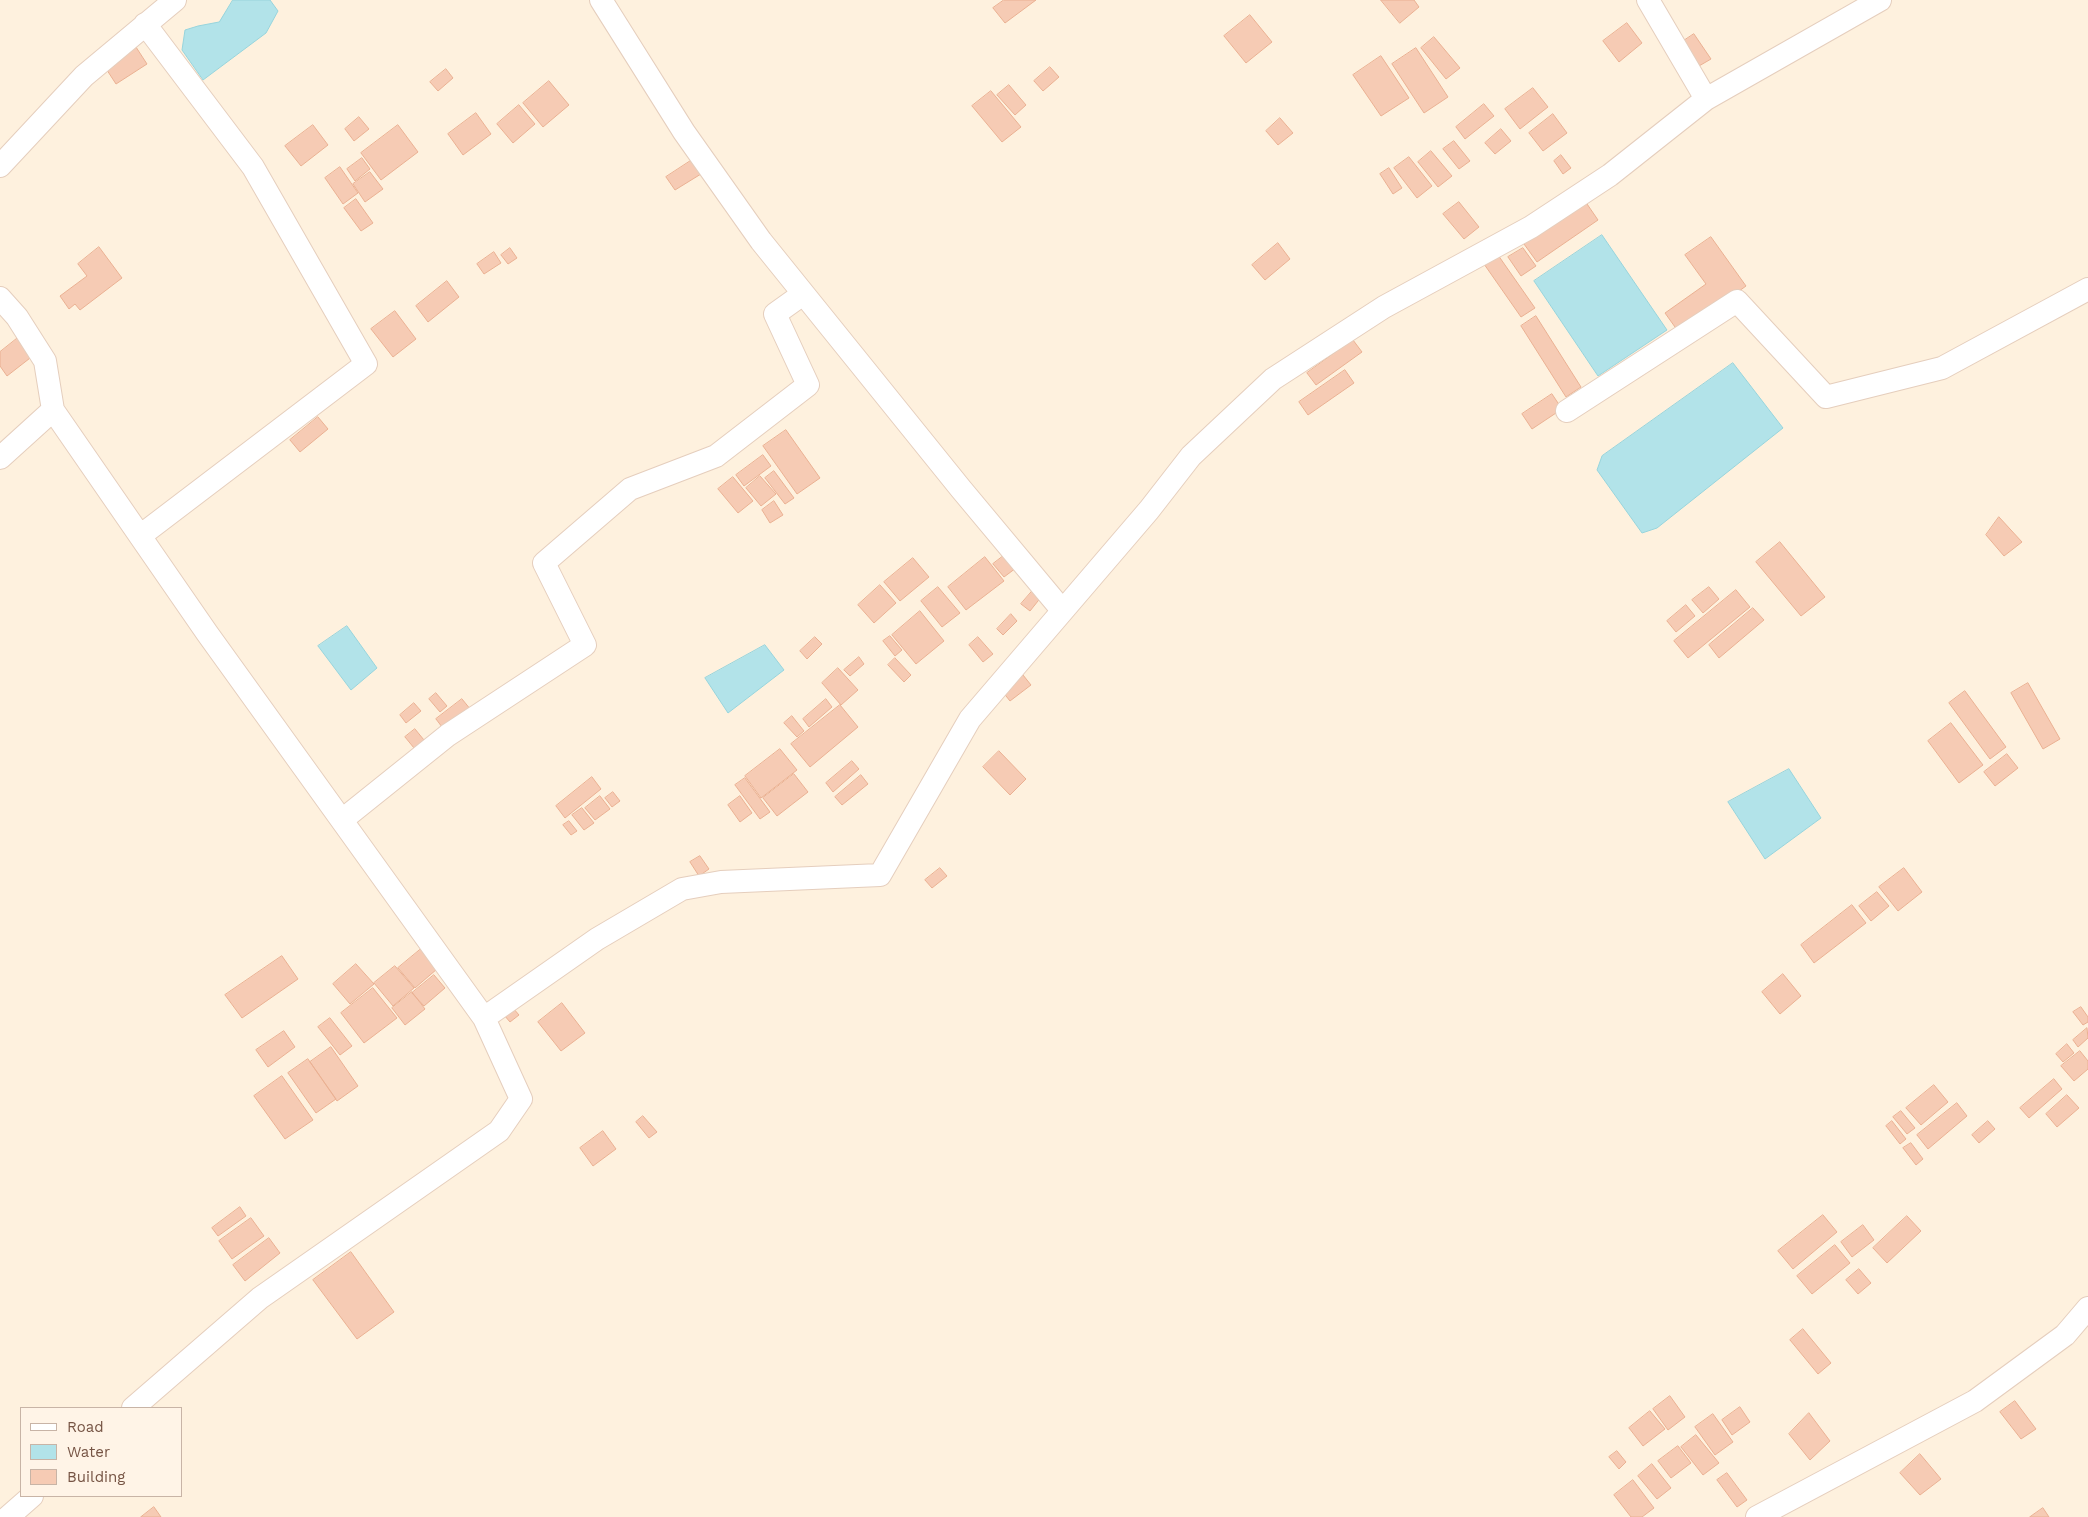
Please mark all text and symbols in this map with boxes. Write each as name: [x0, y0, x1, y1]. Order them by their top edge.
legend: [20, 1407, 182, 1497]
text: Road: [67, 1418, 104, 1436]
text: Water: [67, 1443, 110, 1461]
text: Building: [67, 1468, 125, 1486]

